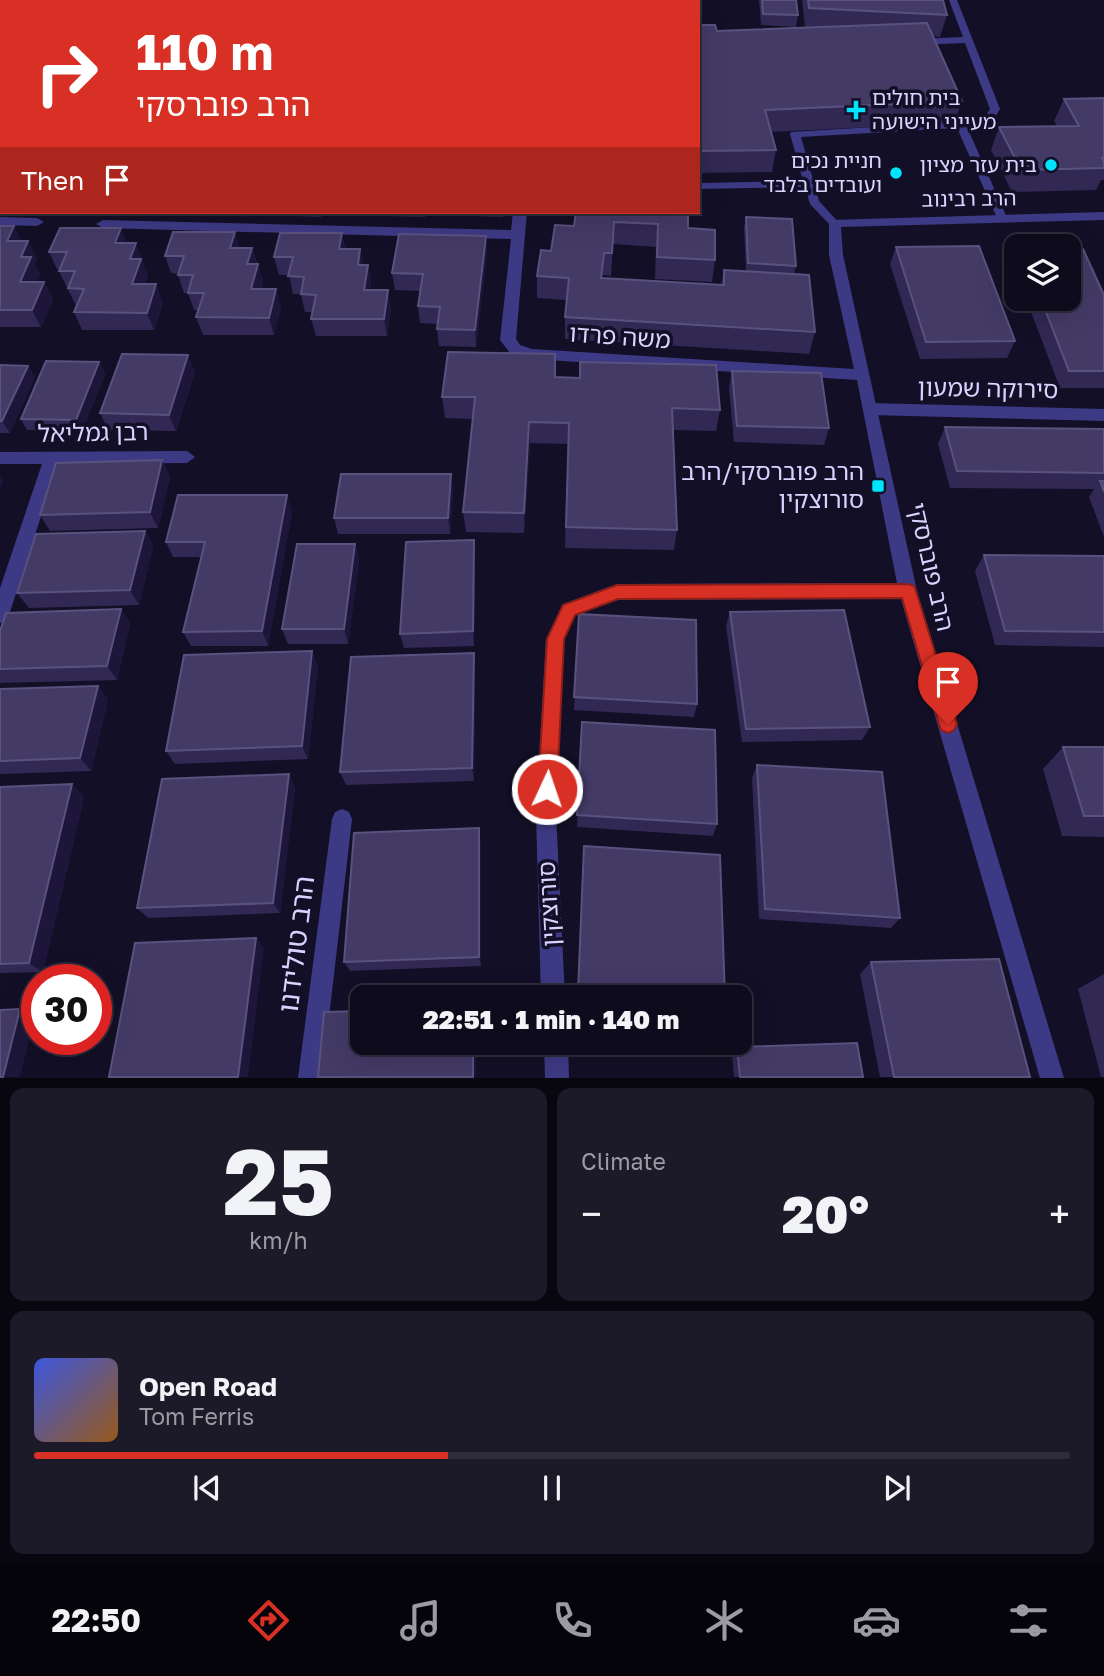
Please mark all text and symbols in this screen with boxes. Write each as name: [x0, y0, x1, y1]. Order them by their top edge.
text: 110 m: [136, 22, 273, 81]
icon: right: [21, 28, 112, 119]
place label: בית חולים מעייני הישועה: [872, 84, 997, 134]
text: הרב פוברסקי: [136, 85, 310, 123]
marker: בית חולים מעייני הישועה: [846, 100, 866, 120]
place label: חניית נכים ועובדים בלבד: [763, 147, 882, 197]
place label: בית עזר מציון: [919, 151, 1037, 177]
marker: בית עזר מציון: [1043, 157, 1059, 173]
icon: arrive: [98, 161, 136, 199]
text: Then: [21, 165, 84, 196]
marker: חניית נכים ועובדים בלבד: [888, 165, 904, 181]
street label: הרב רבינוב: [921, 184, 1017, 212]
map controls: [1004, 234, 1081, 311]
button: layers: [1004, 234, 1081, 311]
street label: משה פרדו: [568, 317, 672, 354]
street label: סירוקה שמעון: [917, 372, 1059, 403]
street label: רבן גמליאל: [37, 416, 149, 447]
place label: הרב פוברסקי/הרב סורוצקין: [681, 456, 864, 513]
marker: הרב פוברסקי/הרב סורוצקין: [870, 478, 886, 494]
street label: הרב פוברסקי: [904, 500, 961, 634]
pin: [918, 652, 978, 724]
icon: arrive: [929, 663, 967, 701]
position arrow: [510, 752, 584, 826]
street label: סורוצקין: [531, 861, 564, 948]
street label: הרב טולידנו: [271, 874, 320, 1014]
speed limit sign: 30: [21, 964, 112, 1055]
text: 22:51 · 1 min · 140 m: [423, 1004, 679, 1035]
text: 25: [223, 1126, 334, 1235]
text: Climate: [581, 1147, 666, 1175]
text: 20°: [782, 1182, 869, 1244]
text: −: [581, 1191, 602, 1236]
text: +: [1049, 1191, 1070, 1236]
text: km/h: [249, 1226, 308, 1254]
text: Open Road: [139, 1371, 277, 1402]
text: Tom Ferris: [139, 1402, 254, 1430]
icon: previous: [188, 1469, 226, 1507]
icon: pause: [533, 1469, 571, 1507]
icon: next: [878, 1469, 916, 1507]
icon: directions: [244, 1596, 293, 1645]
icon: music: [396, 1596, 445, 1645]
icon: phone: [548, 1596, 597, 1645]
icon: climate: [700, 1596, 749, 1645]
icon: car: [852, 1596, 901, 1645]
icon: filters: [1004, 1596, 1053, 1645]
text: 22:50: [51, 1601, 141, 1639]

